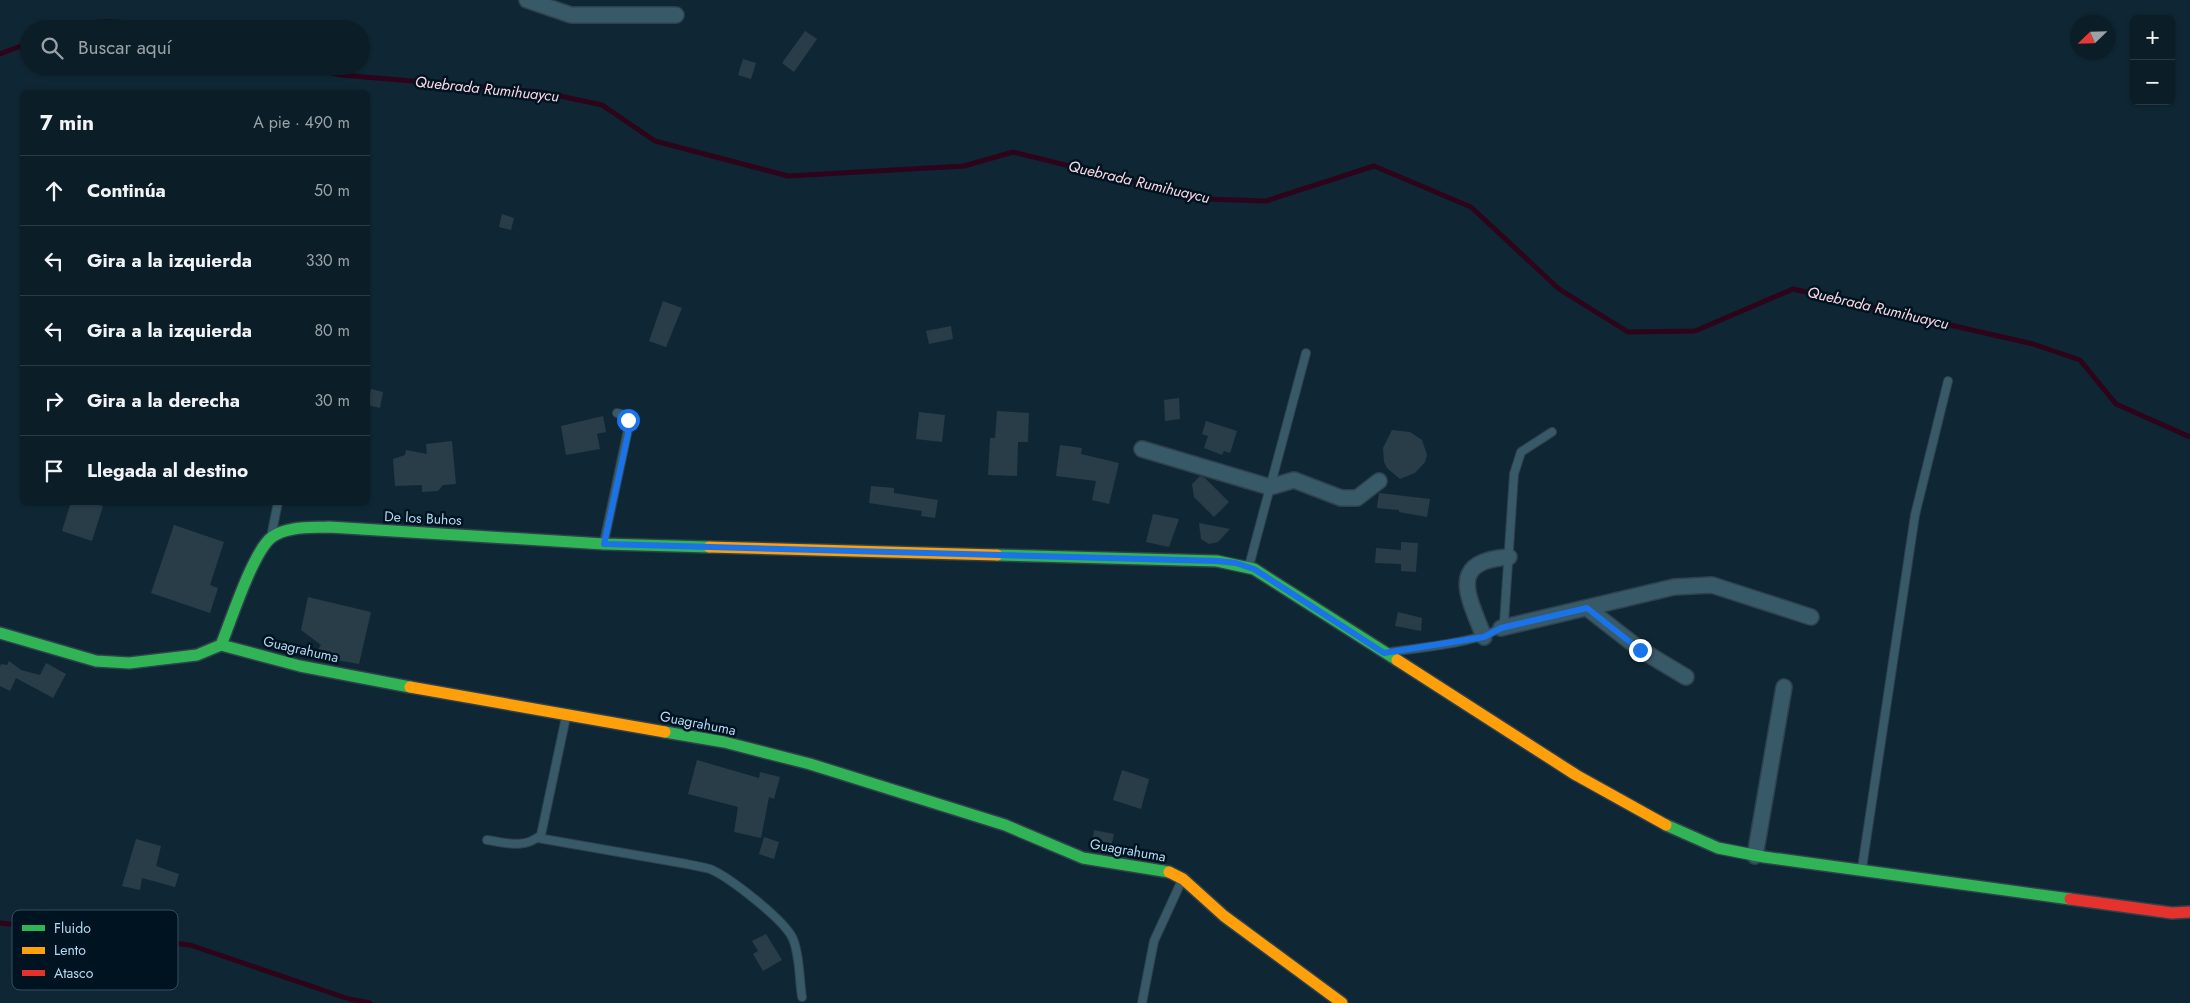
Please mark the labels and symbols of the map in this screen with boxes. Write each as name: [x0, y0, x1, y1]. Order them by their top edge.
north arrow: [2070, 15, 2115, 60]
water label: Quebrada Rumihuaycu: [414, 71, 560, 108]
water label: Quebrada Rumihuaycu: [1066, 155, 1212, 209]
water label: Quebrada Rumihuaycu: [1805, 281, 1951, 335]
route start: [617, 409, 640, 432]
street label: De los Buhos: [384, 506, 463, 530]
street label: Guagrahuma: [261, 631, 341, 667]
route end: [1629, 639, 1652, 662]
street label: Guagrahuma: [658, 706, 738, 740]
street label: Guagrahuma: [1088, 833, 1168, 867]
legend: [12, 910, 178, 990]
text: Fluido: [54, 918, 91, 938]
text: Lento: [54, 940, 86, 960]
text: Atasco: [54, 963, 94, 983]

